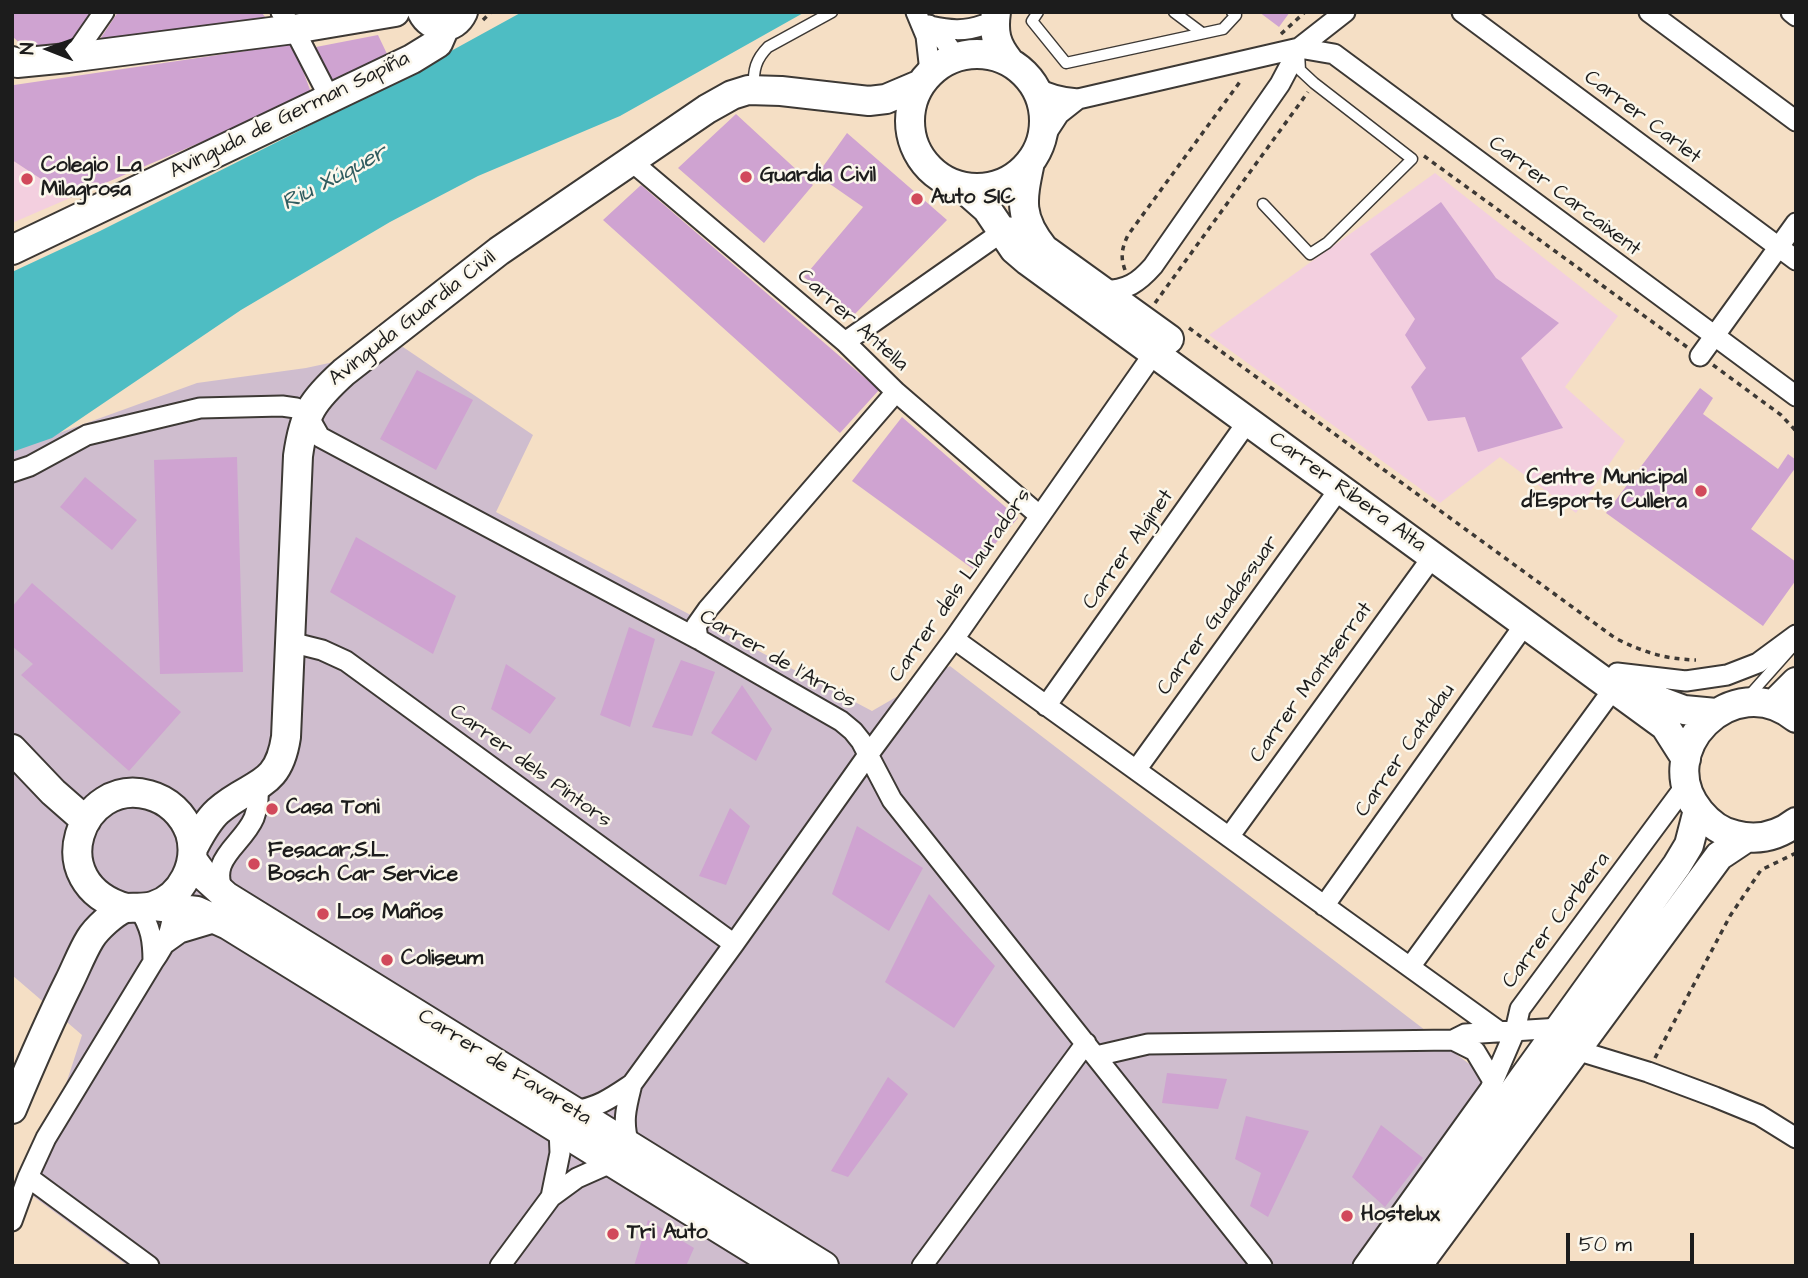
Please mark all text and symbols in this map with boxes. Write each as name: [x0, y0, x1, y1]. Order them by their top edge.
north arrow: [14, 14, 84, 84]
text: N: [14, 42, 41, 55]
street label: Avinguda de German Sapiña: [166, 47, 414, 185]
street label: Carrer Carlet: [1578, 66, 1706, 170]
street label: Carrer Carcaixent: [1483, 131, 1645, 263]
water label: Riu Xúquer: [278, 140, 392, 218]
place label: Colegio La Milagrosa: [41, 154, 142, 204]
place label: Guardia Civil: [760, 164, 876, 190]
marker: Guardia Civil: [738, 169, 754, 185]
marker: Colegio La Milagrosa: [19, 171, 35, 187]
place label: Auto SIC: [931, 186, 1015, 212]
marker: Auto SIC: [909, 191, 925, 207]
street label: Avinguda Guardia Civil: [324, 246, 502, 392]
street label: Carrer Antella: [791, 264, 913, 378]
street label: Carrer Ribera Alta: [1264, 428, 1430, 558]
place label: Centre Municipal d'Esports Cullera: [1522, 466, 1687, 516]
marker: Centre Municipal d'Esports Cullera: [1693, 483, 1709, 499]
street label: Carrer dels Llauradors: [885, 484, 1037, 688]
street label: Carrer Alginet: [1078, 485, 1180, 615]
street label: Carrer Guadassuar: [1153, 531, 1285, 701]
street label: Carrer Montserrat: [1245, 598, 1379, 768]
street label: Carrer de l'Arròs: [694, 605, 860, 715]
street label: Carrer Catadau: [1351, 679, 1461, 823]
street label: Carrer dels Pintors: [444, 700, 616, 834]
place label: Casa Toni: [286, 796, 380, 822]
marker: Casa Toni: [264, 801, 280, 817]
place label: Fesacar,S.L. Bosch Car Service: [268, 839, 458, 889]
street label: Carrer Corbera: [1498, 848, 1616, 994]
marker: Fesacar,S.L. Bosch Car Service: [246, 856, 262, 872]
place label: Los Maños: [337, 901, 443, 927]
marker: Los Maños: [315, 906, 331, 922]
place label: Coliseum: [401, 947, 483, 973]
marker: Coliseum: [379, 952, 395, 968]
street label: Carrer de Favareta: [413, 1004, 595, 1132]
place label: Hostelux: [1361, 1203, 1440, 1229]
marker: Hostelux: [1339, 1208, 1355, 1224]
scale bar: [1570, 1218, 1698, 1262]
place label: Tri Auto: [627, 1221, 708, 1247]
marker: Tri Auto: [605, 1226, 621, 1242]
text: 50 m: [1579, 1230, 1632, 1259]

